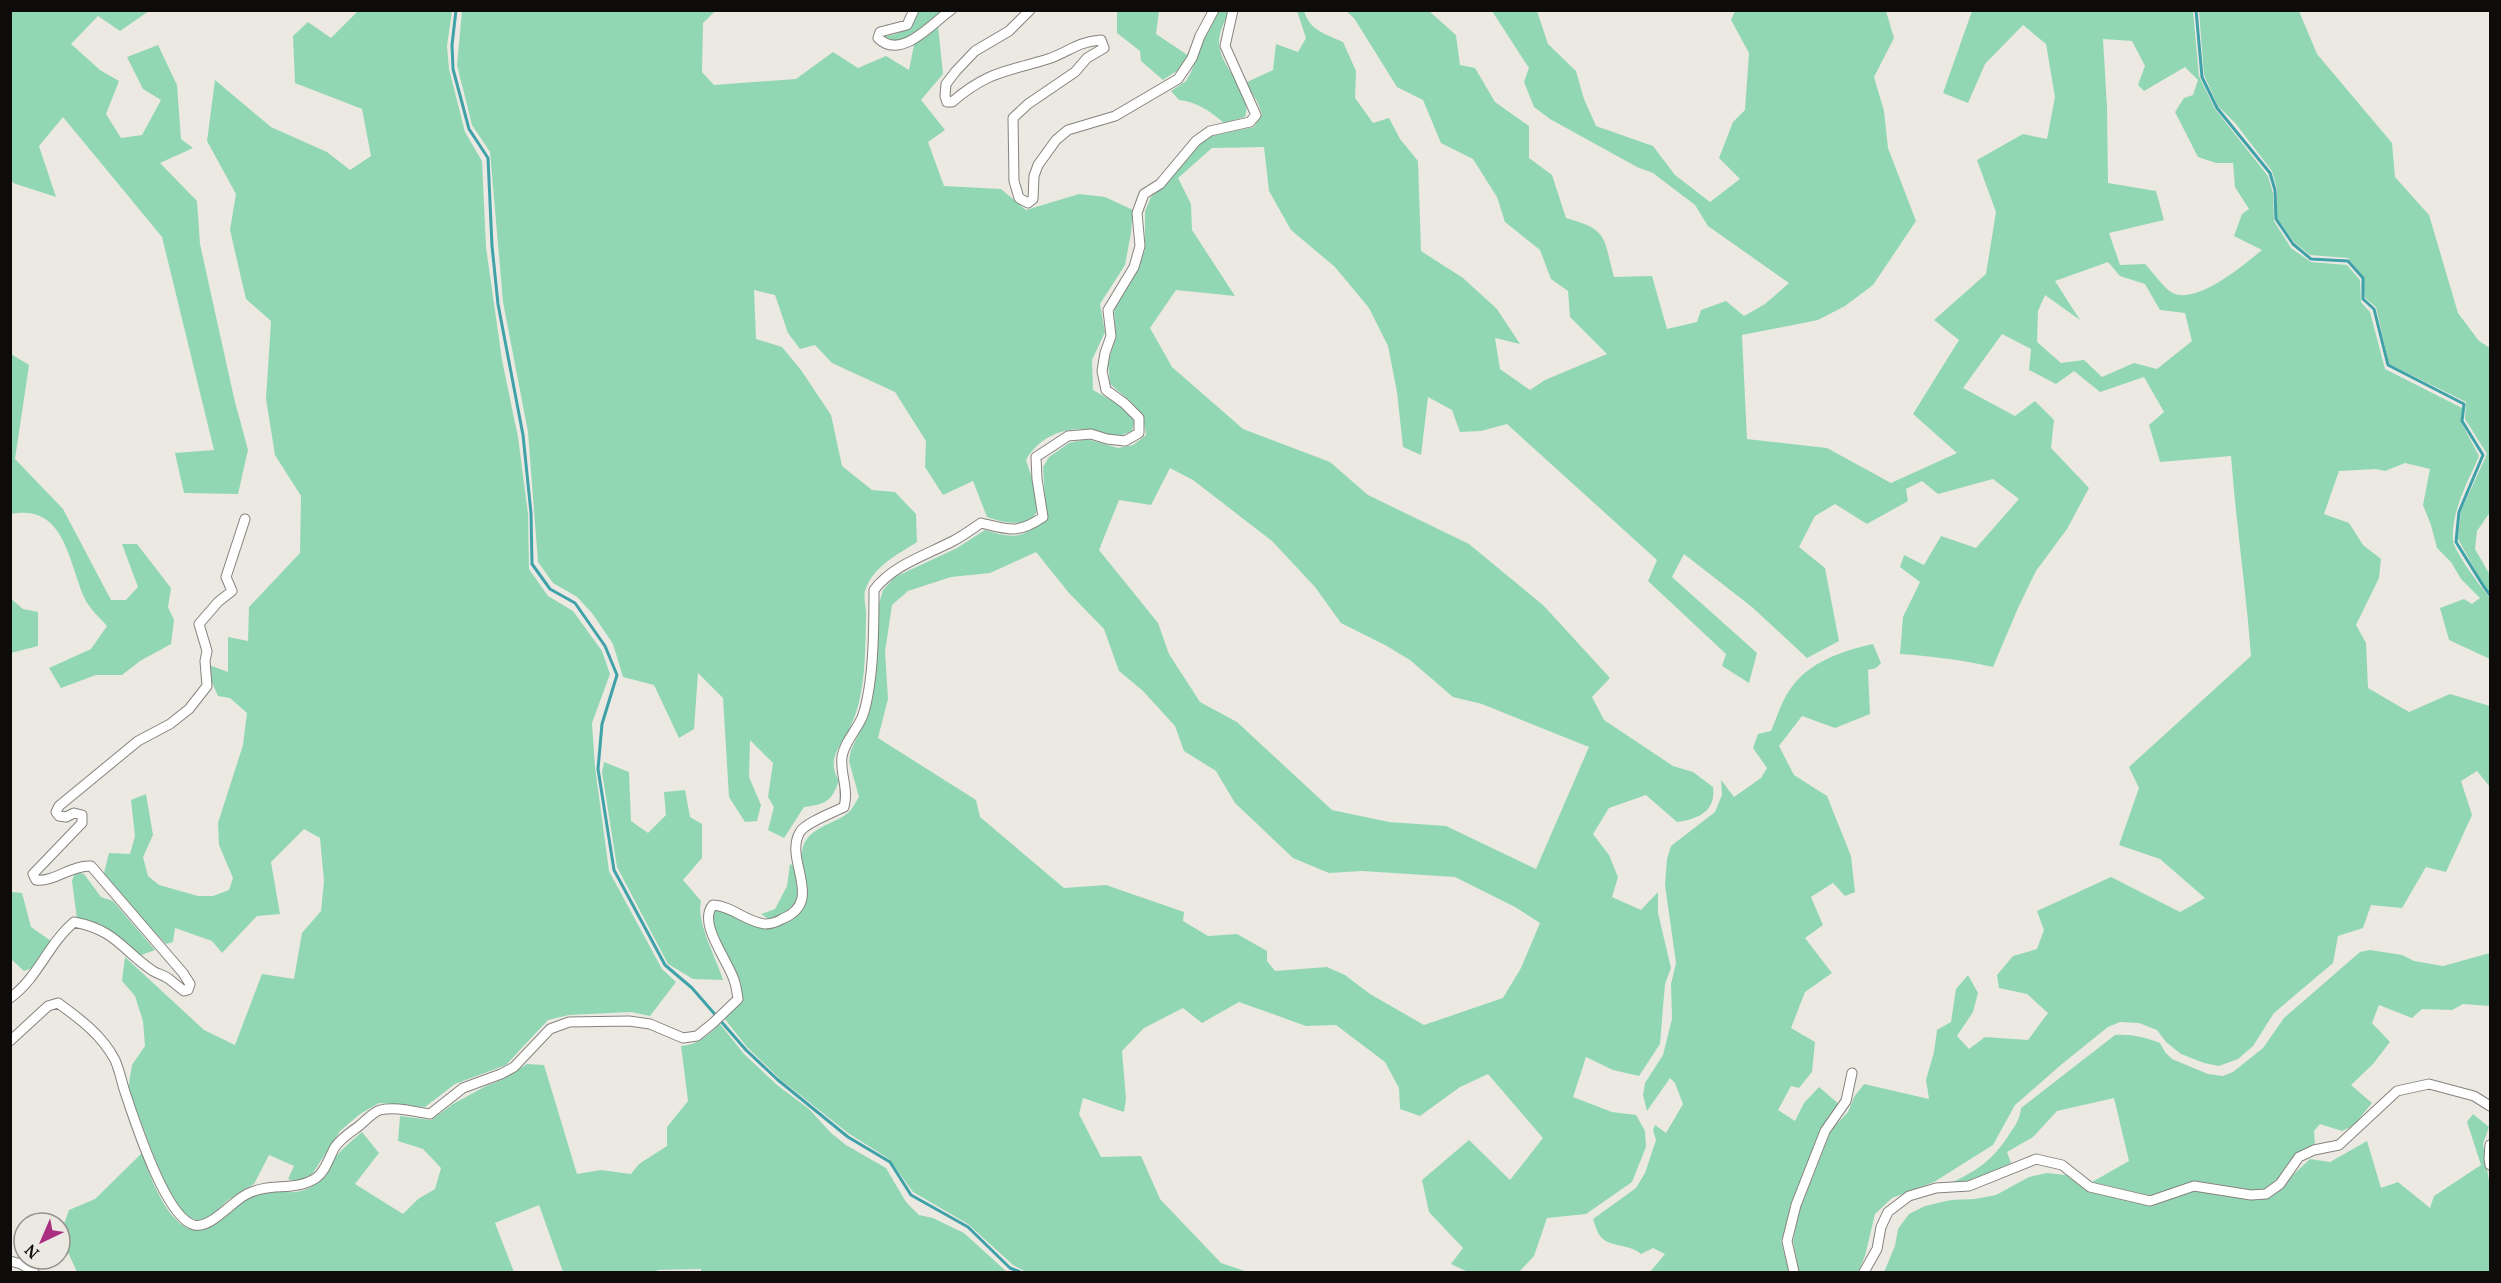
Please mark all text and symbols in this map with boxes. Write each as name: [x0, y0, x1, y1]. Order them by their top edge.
north arrow: [12, 1211, 72, 1271]
text: N: [20, 1240, 44, 1264]

